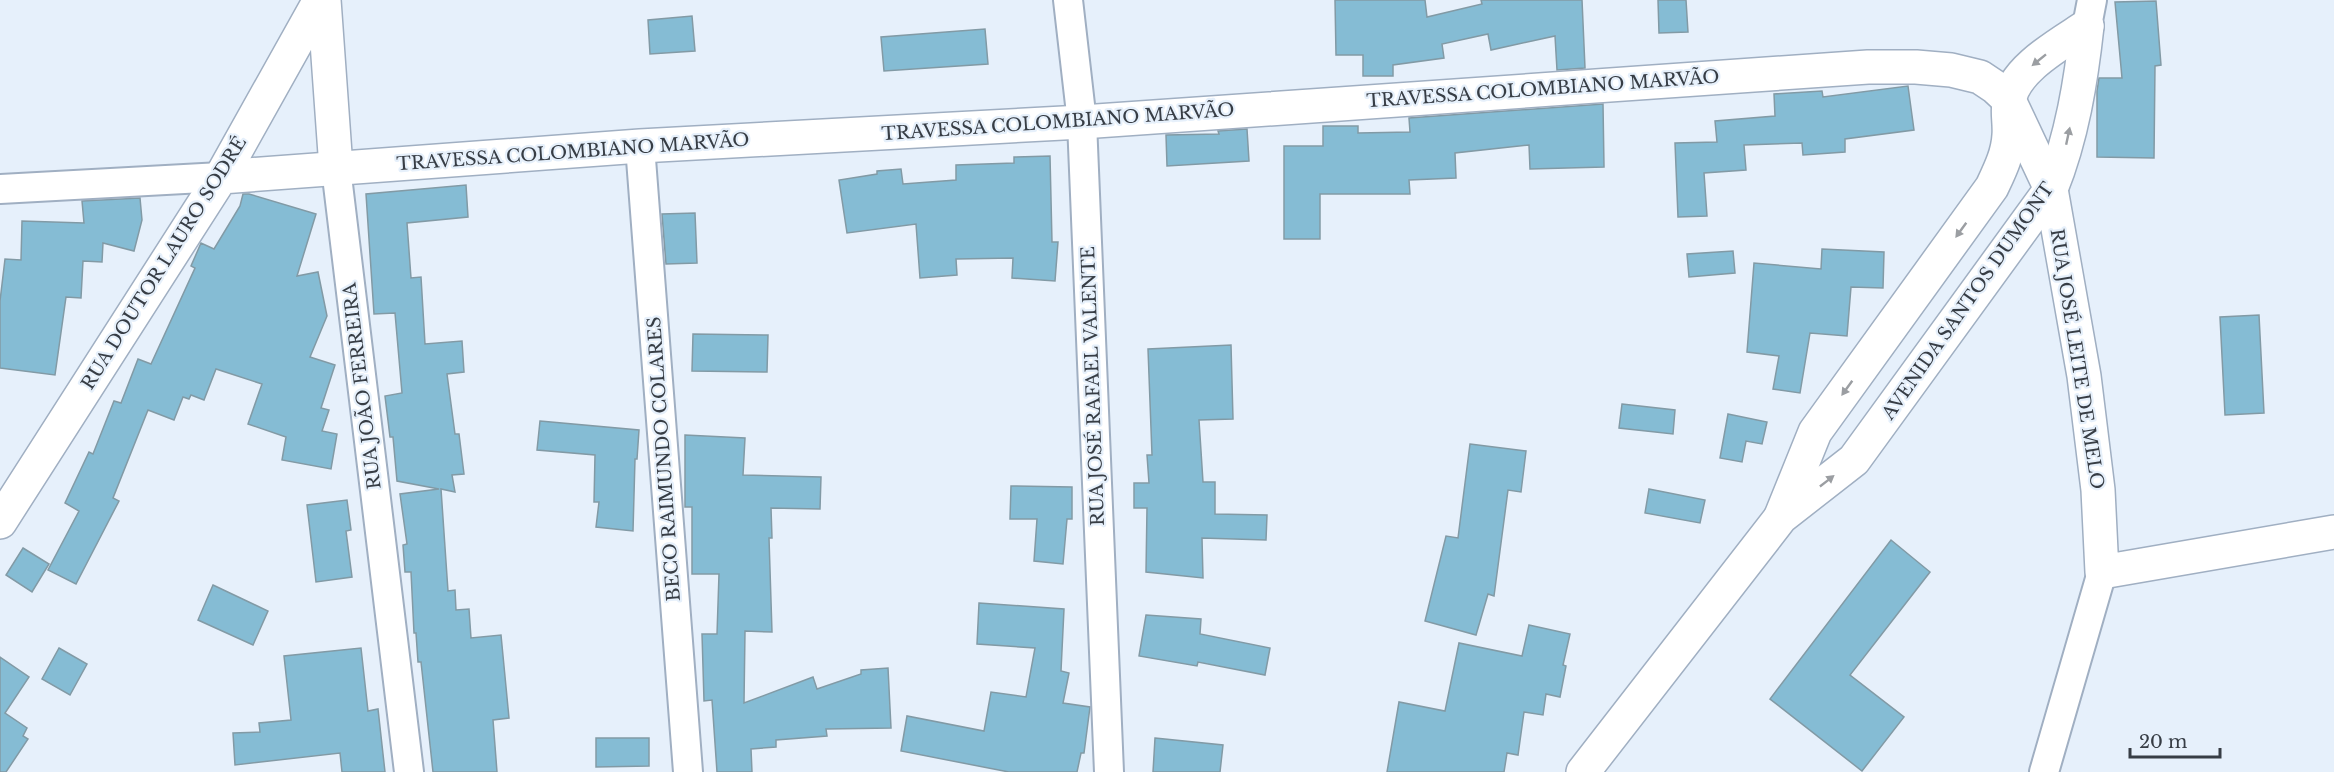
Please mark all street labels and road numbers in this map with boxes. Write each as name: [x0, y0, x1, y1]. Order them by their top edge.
street label: TRAVESSA COLOMBIANO MARVÃO: [1366, 64, 1720, 112]
street label: TRAVESSA COLOMBIANO MARVÃO: [881, 97, 1235, 145]
street label: TRAVESSA COLOMBIANO MARVÃO: [396, 127, 750, 175]
street label: RUA DOUTOR LAURO SODRÉ: [76, 132, 251, 394]
street label: AVENIDA SANTOS DUMONT: [1877, 178, 2059, 425]
street label: RUA JOSÉ LEITE DE MELO: [2046, 227, 2109, 491]
street label: RUA JOSÉ RAFAEL VALENTE: [1076, 246, 1109, 526]
street label: RUA JOÃO FERREIRA: [336, 280, 386, 491]
street label: BECO RAIMUNDO COLARES: [643, 316, 685, 602]

